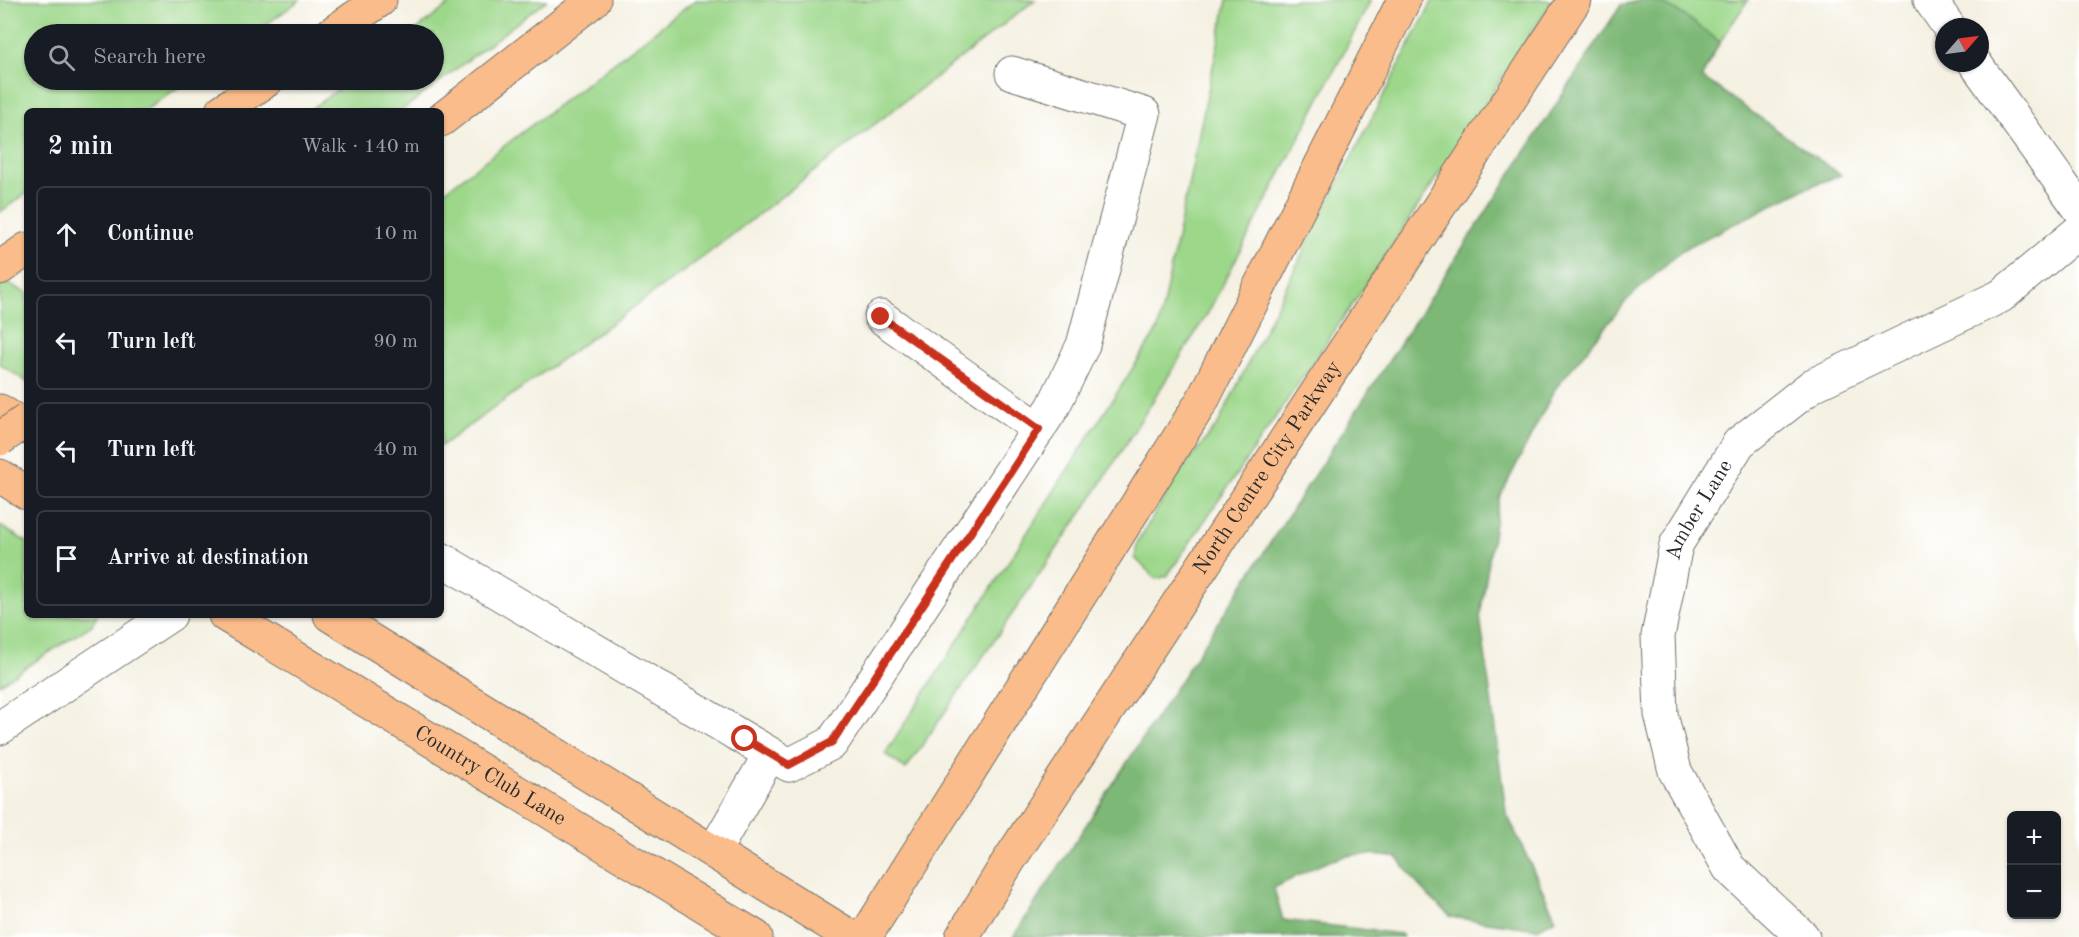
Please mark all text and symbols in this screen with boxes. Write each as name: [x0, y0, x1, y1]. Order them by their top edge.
north arrow: [1935, 18, 1989, 72]
search box: [24, 24, 444, 90]
icon: search: [45, 41, 78, 74]
text: Search here: [93, 46, 206, 68]
text: 2 min: [48, 134, 113, 160]
text: Walk · 140 m: [301, 137, 420, 157]
icon: ahead: [50, 218, 83, 251]
text: Continue: [107, 223, 194, 245]
text: 10 m: [373, 224, 418, 244]
route end: [867, 303, 893, 329]
icon: left: [50, 326, 83, 359]
text: Turn left: [107, 331, 196, 353]
text: 90 m: [373, 332, 418, 352]
street label: North Centre City Parkway: [1190, 357, 1345, 578]
icon: left: [50, 434, 83, 467]
text: Turn left: [107, 439, 196, 461]
text: 40 m: [373, 440, 418, 460]
street label: Amber Lane: [1663, 456, 1736, 562]
icon: arrive: [50, 542, 83, 575]
text: Arrive at destination: [107, 547, 309, 569]
street label: Country Club Lane: [411, 722, 570, 830]
route start: [731, 725, 757, 751]
map controls: [2007, 811, 2061, 919]
button: +: [2007, 811, 2061, 865]
button: −: [2007, 865, 2061, 919]

